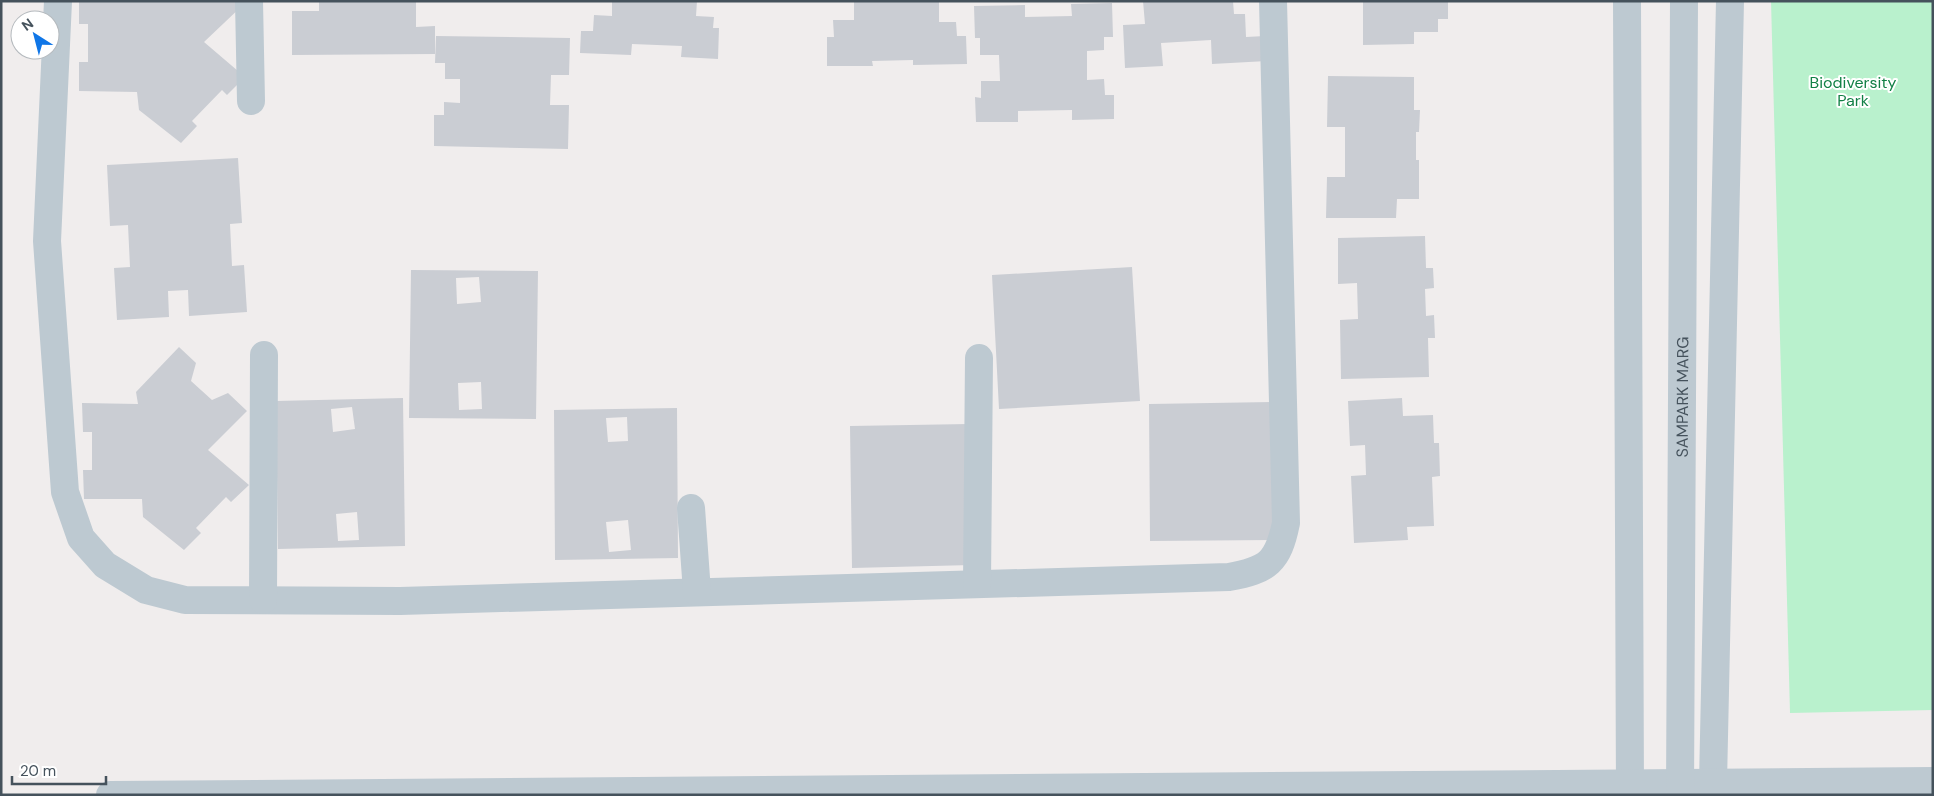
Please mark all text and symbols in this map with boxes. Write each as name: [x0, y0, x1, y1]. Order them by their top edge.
north arrow: [10, 10, 60, 60]
text: N: [18, 14, 37, 35]
park label: Biodiversity Park: [1810, 72, 1897, 111]
street label: SAMPARK MARG: [1671, 337, 1693, 457]
scale bar: [12, 754, 106, 786]
text: 20 m: [20, 761, 56, 781]

